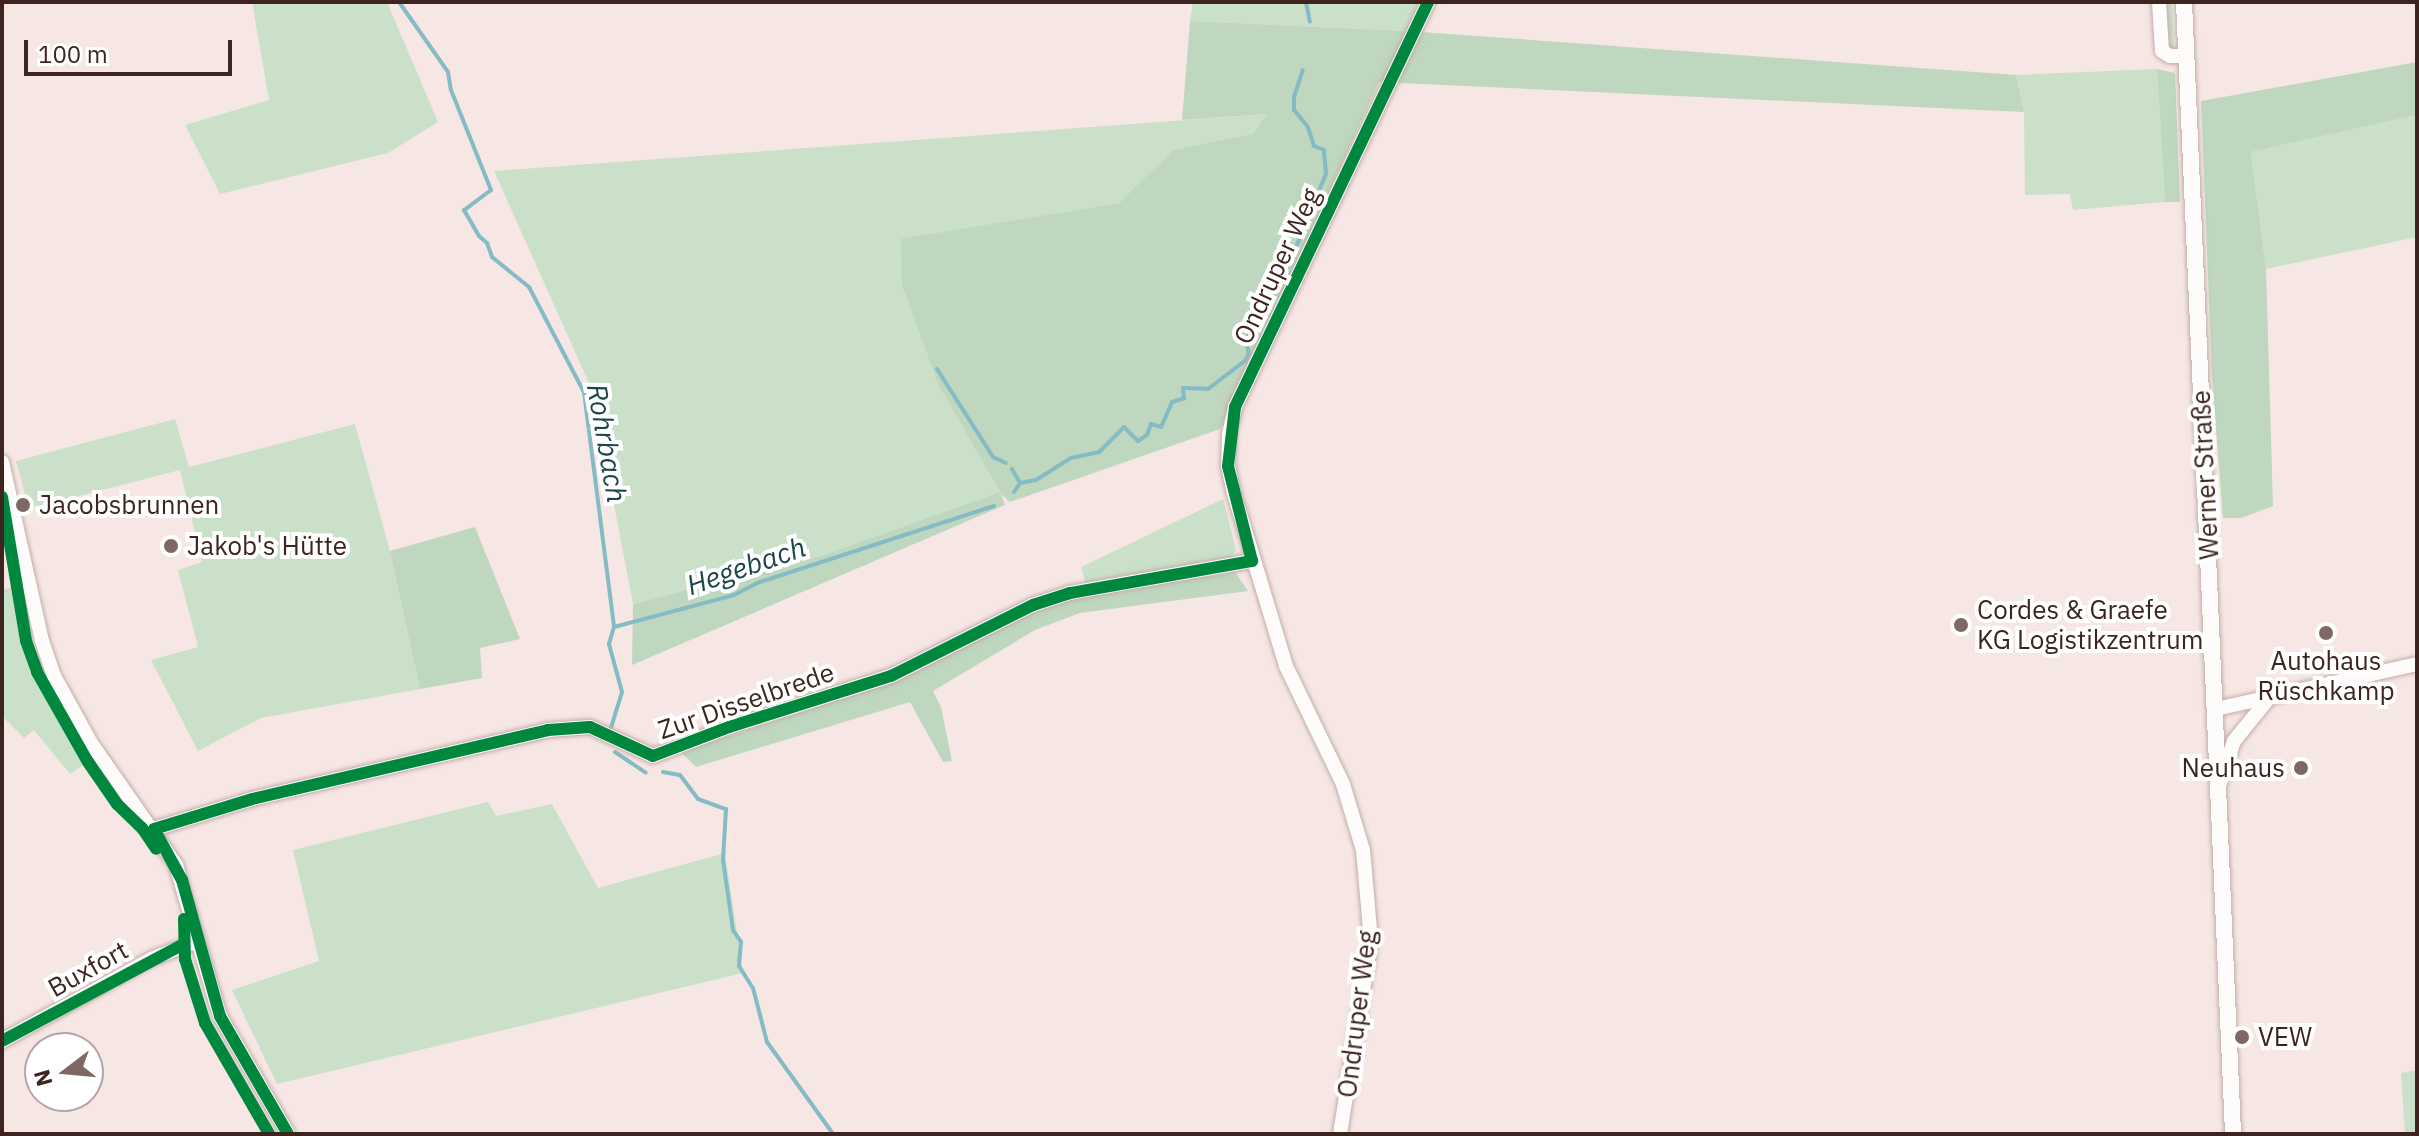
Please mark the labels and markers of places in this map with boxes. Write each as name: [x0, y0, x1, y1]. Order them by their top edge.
place label: Jacobsbrunnen: [39, 489, 219, 521]
marker: Jacobsbrunnen: [14, 496, 32, 514]
place label: Jakob's Hütte: [187, 530, 347, 562]
marker: Jakob's Hütte: [162, 537, 180, 555]
place label: Cordes & Graefe KG Logistikzentrum: [1977, 594, 2203, 656]
marker: Cordes & Graefe KG Logistikzentrum: [1952, 616, 1970, 634]
marker: Autohaus Rüschkamp: [2317, 624, 2335, 642]
place label: Autohaus Rüschkamp: [2257, 645, 2395, 706]
place label: Neuhaus: [2181, 752, 2285, 784]
marker: Neuhaus: [2292, 759, 2310, 777]
place label: VEW: [2258, 1021, 2312, 1053]
marker: VEW: [2233, 1028, 2251, 1046]

